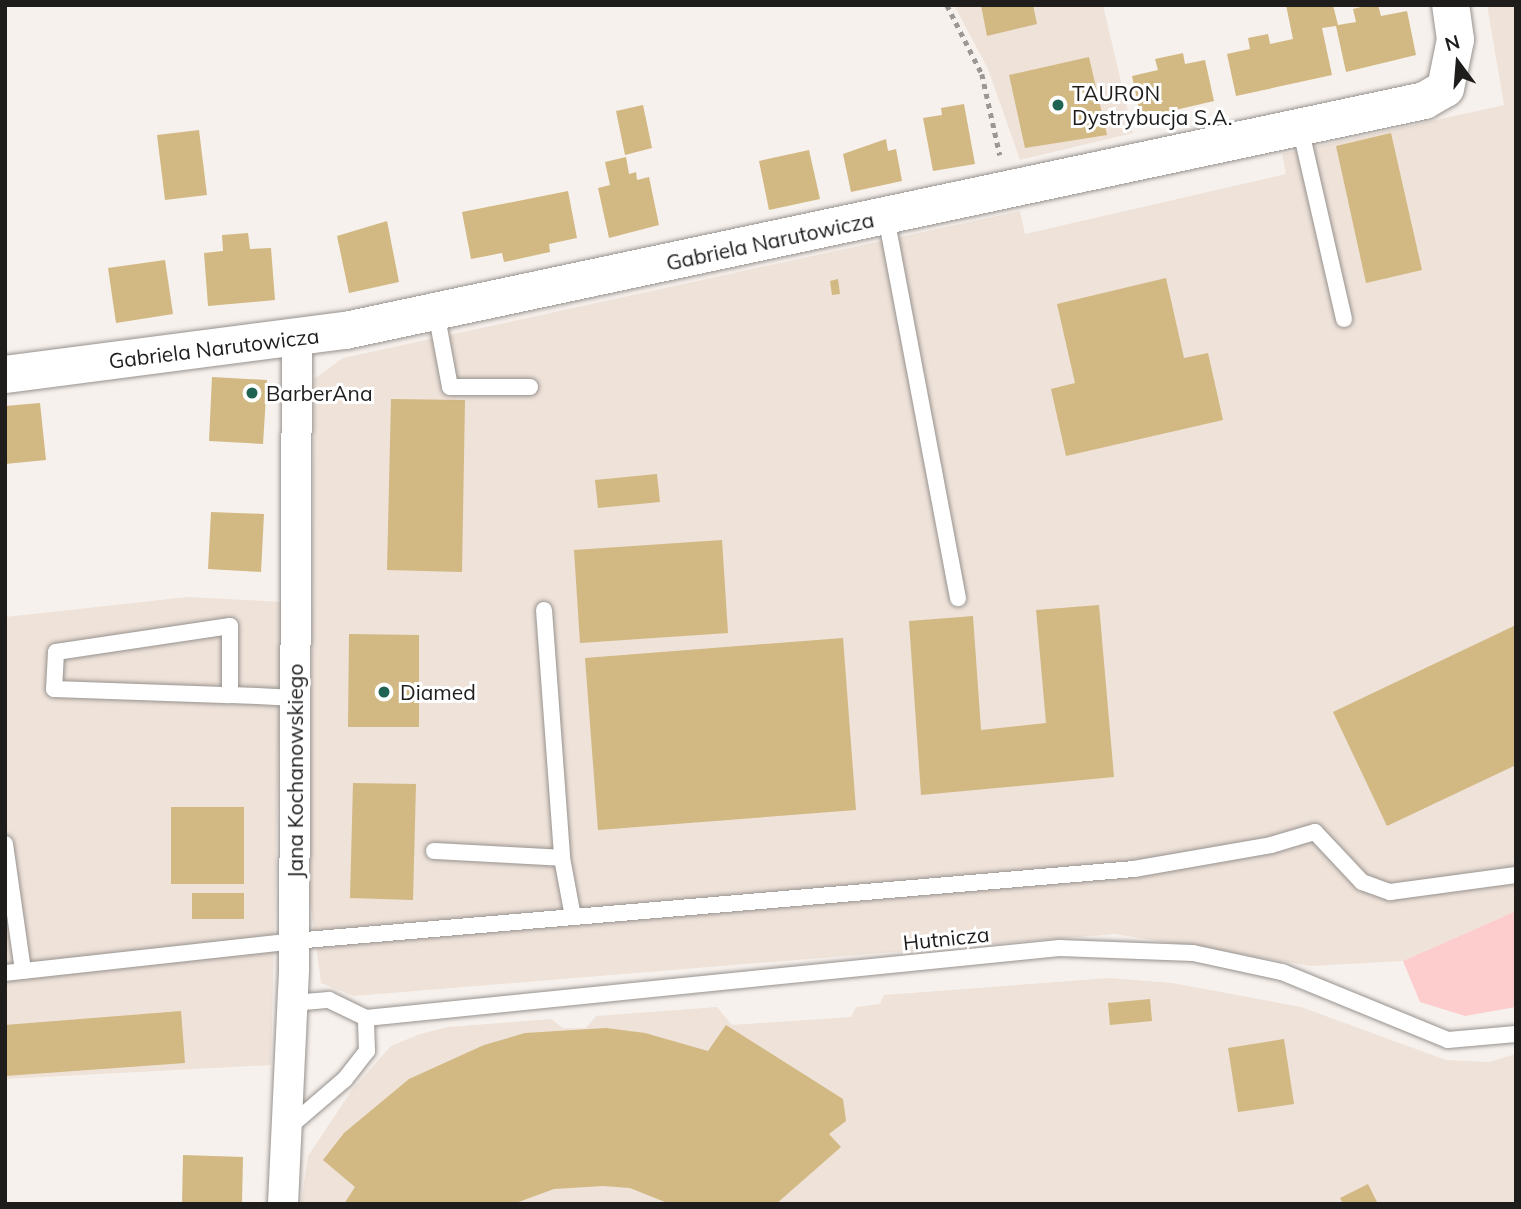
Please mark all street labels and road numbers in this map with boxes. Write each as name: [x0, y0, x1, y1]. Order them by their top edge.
street label: Gabriela Narutowicza: [664, 207, 876, 275]
street label: Gabriela Narutowicza: [107, 323, 321, 373]
street label: Jana Kochanowskiego: [282, 664, 308, 878]
street label: Hutnicza: [902, 921, 990, 955]

